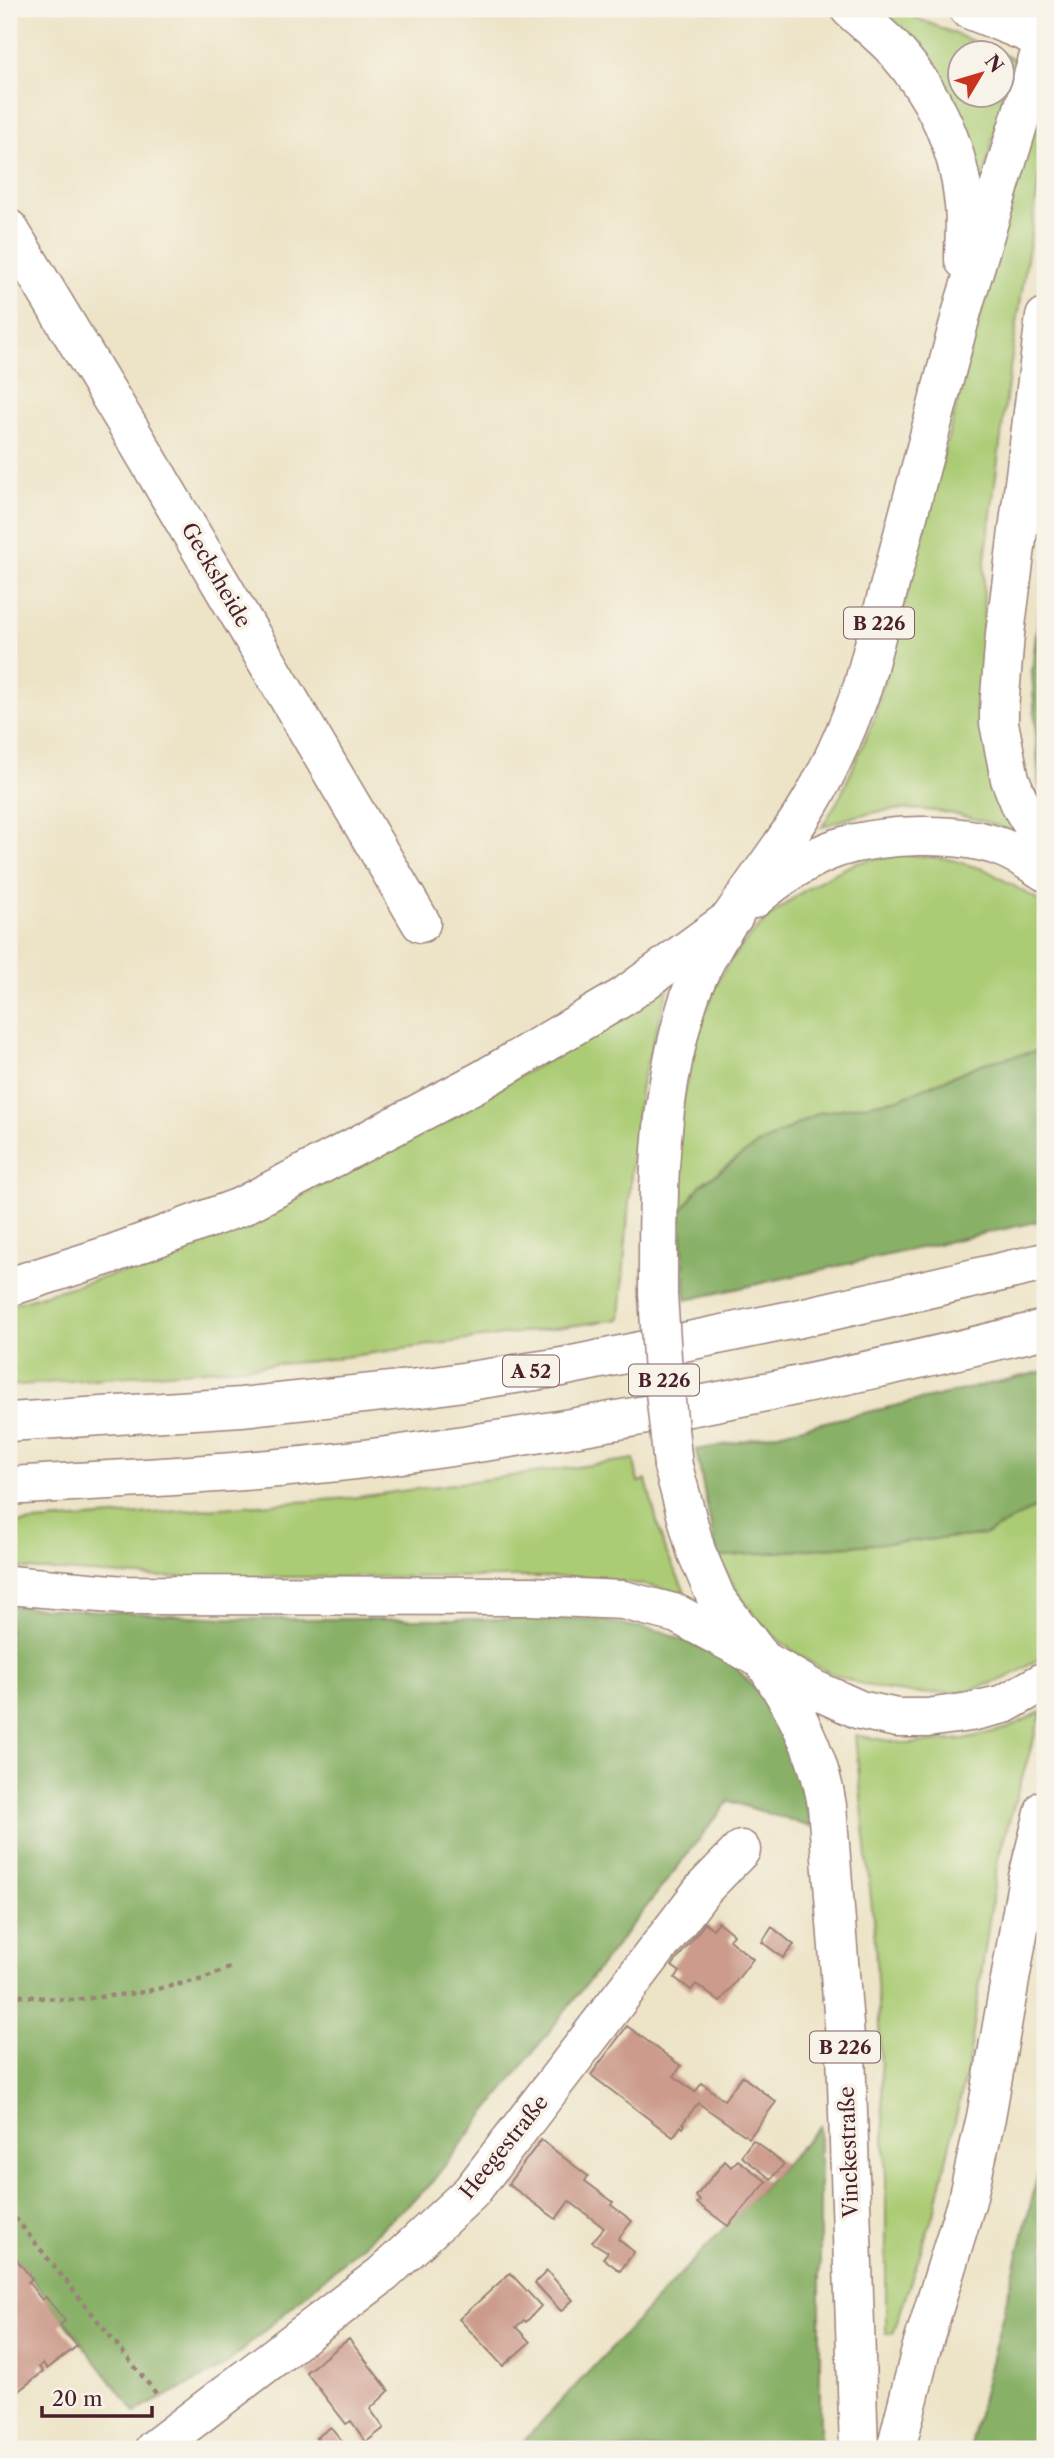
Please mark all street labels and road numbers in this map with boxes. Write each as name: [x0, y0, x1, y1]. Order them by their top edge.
street label: Gecksheide: [176, 518, 256, 632]
road number: B 226: [844, 608, 914, 638]
road number: A 52: [503, 1356, 559, 1386]
road number: B 226: [629, 1364, 699, 1396]
road number: B 226: [810, 2032, 880, 2062]
street label: Vinckestraße: [834, 2086, 863, 2219]
street label: Heegestraße: [454, 2090, 553, 2204]

